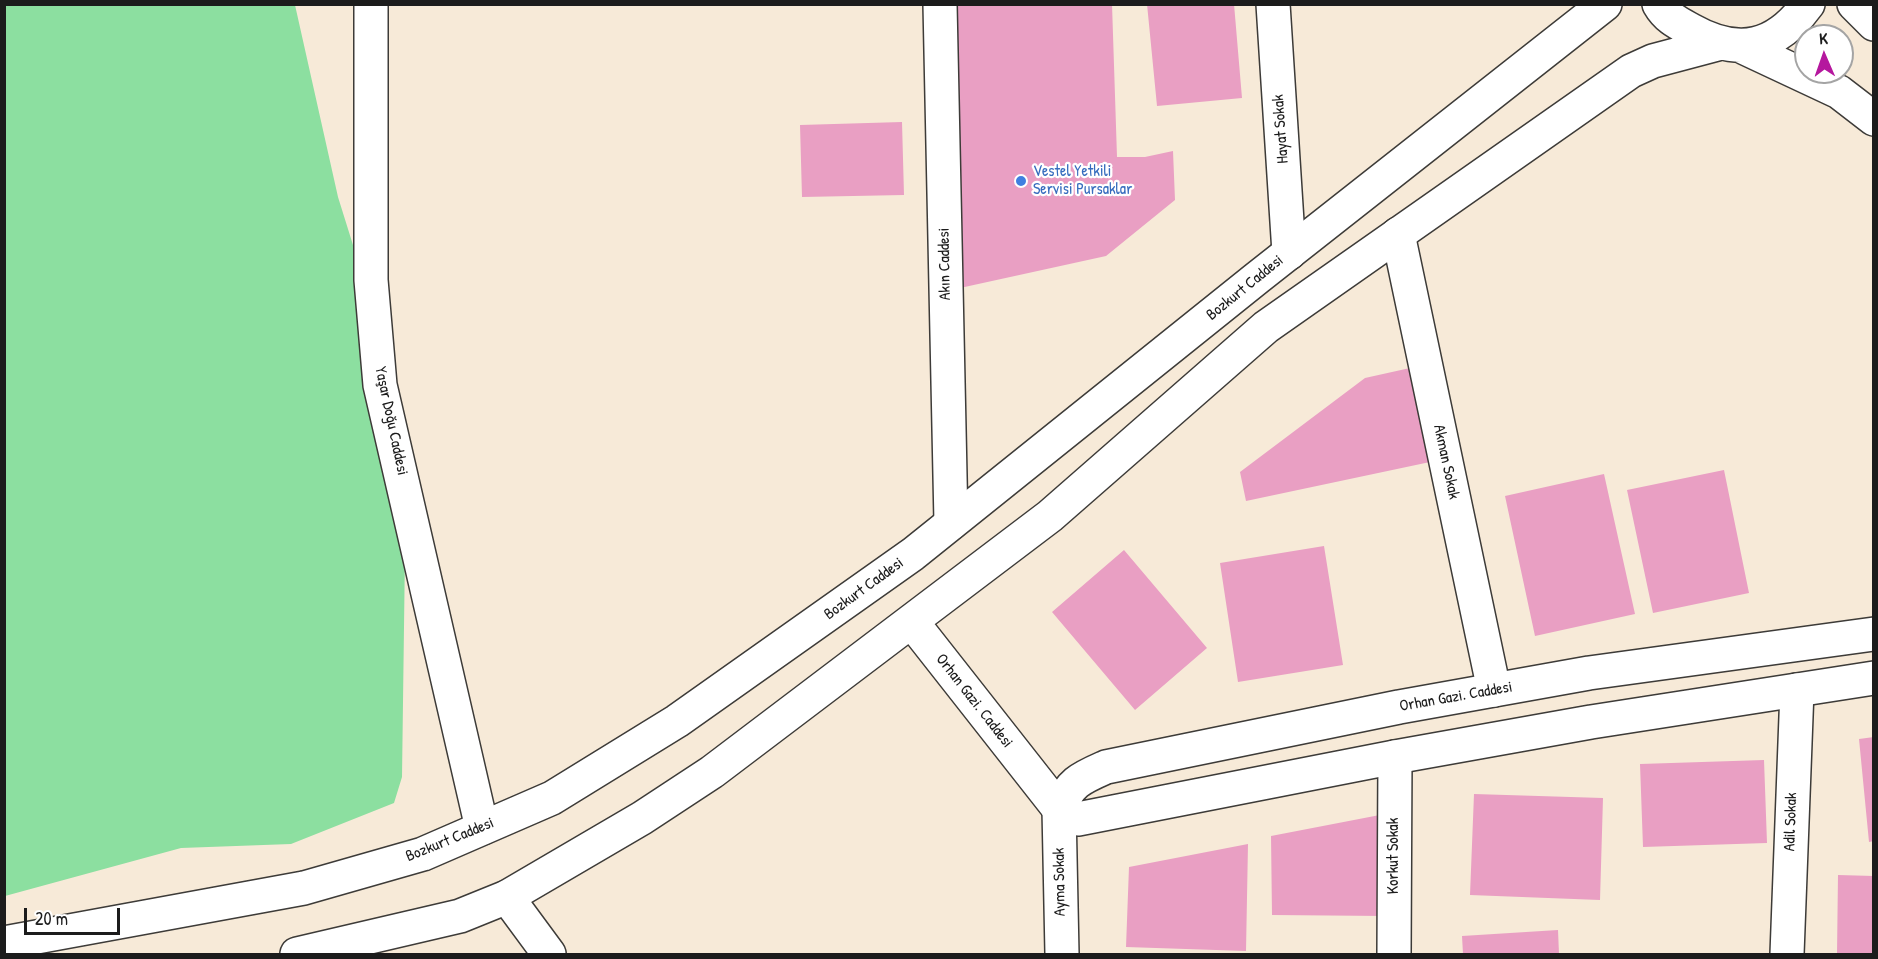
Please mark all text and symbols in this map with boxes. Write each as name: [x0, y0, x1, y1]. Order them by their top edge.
north arrow: [1794, 24, 1854, 84]
text: K: [1819, 27, 1828, 49]
street label: Hayat Sokak: [1269, 94, 1293, 164]
place label: Vestel Yetkili Servisi Pursaklar: [1033, 162, 1132, 200]
marker: Vestel Yetkili Servisi Pursaklar: [1014, 174, 1028, 188]
street label: Akın Caddesi: [935, 228, 955, 300]
street label: Bozkurt Caddesi: [1203, 251, 1287, 325]
street label: Yaşar Doğu Caddesi: [370, 365, 412, 477]
street label: Akman Sokak: [1429, 423, 1463, 501]
street label: Bozkurt Caddesi: [821, 554, 907, 624]
street label: Orhan Gazi. Caddesi: [931, 650, 1017, 752]
street label: Orhan Gazi. Caddesi: [1398, 678, 1514, 716]
street label: Adil Sokak: [1780, 792, 1802, 852]
street label: Bozkurt Caddesi: [403, 814, 497, 866]
street label: Korkut Sokak: [1384, 818, 1404, 894]
street label: Ayma Sokak: [1050, 847, 1070, 917]
scale bar: [27, 896, 123, 934]
text: 20 m: [35, 906, 68, 931]

